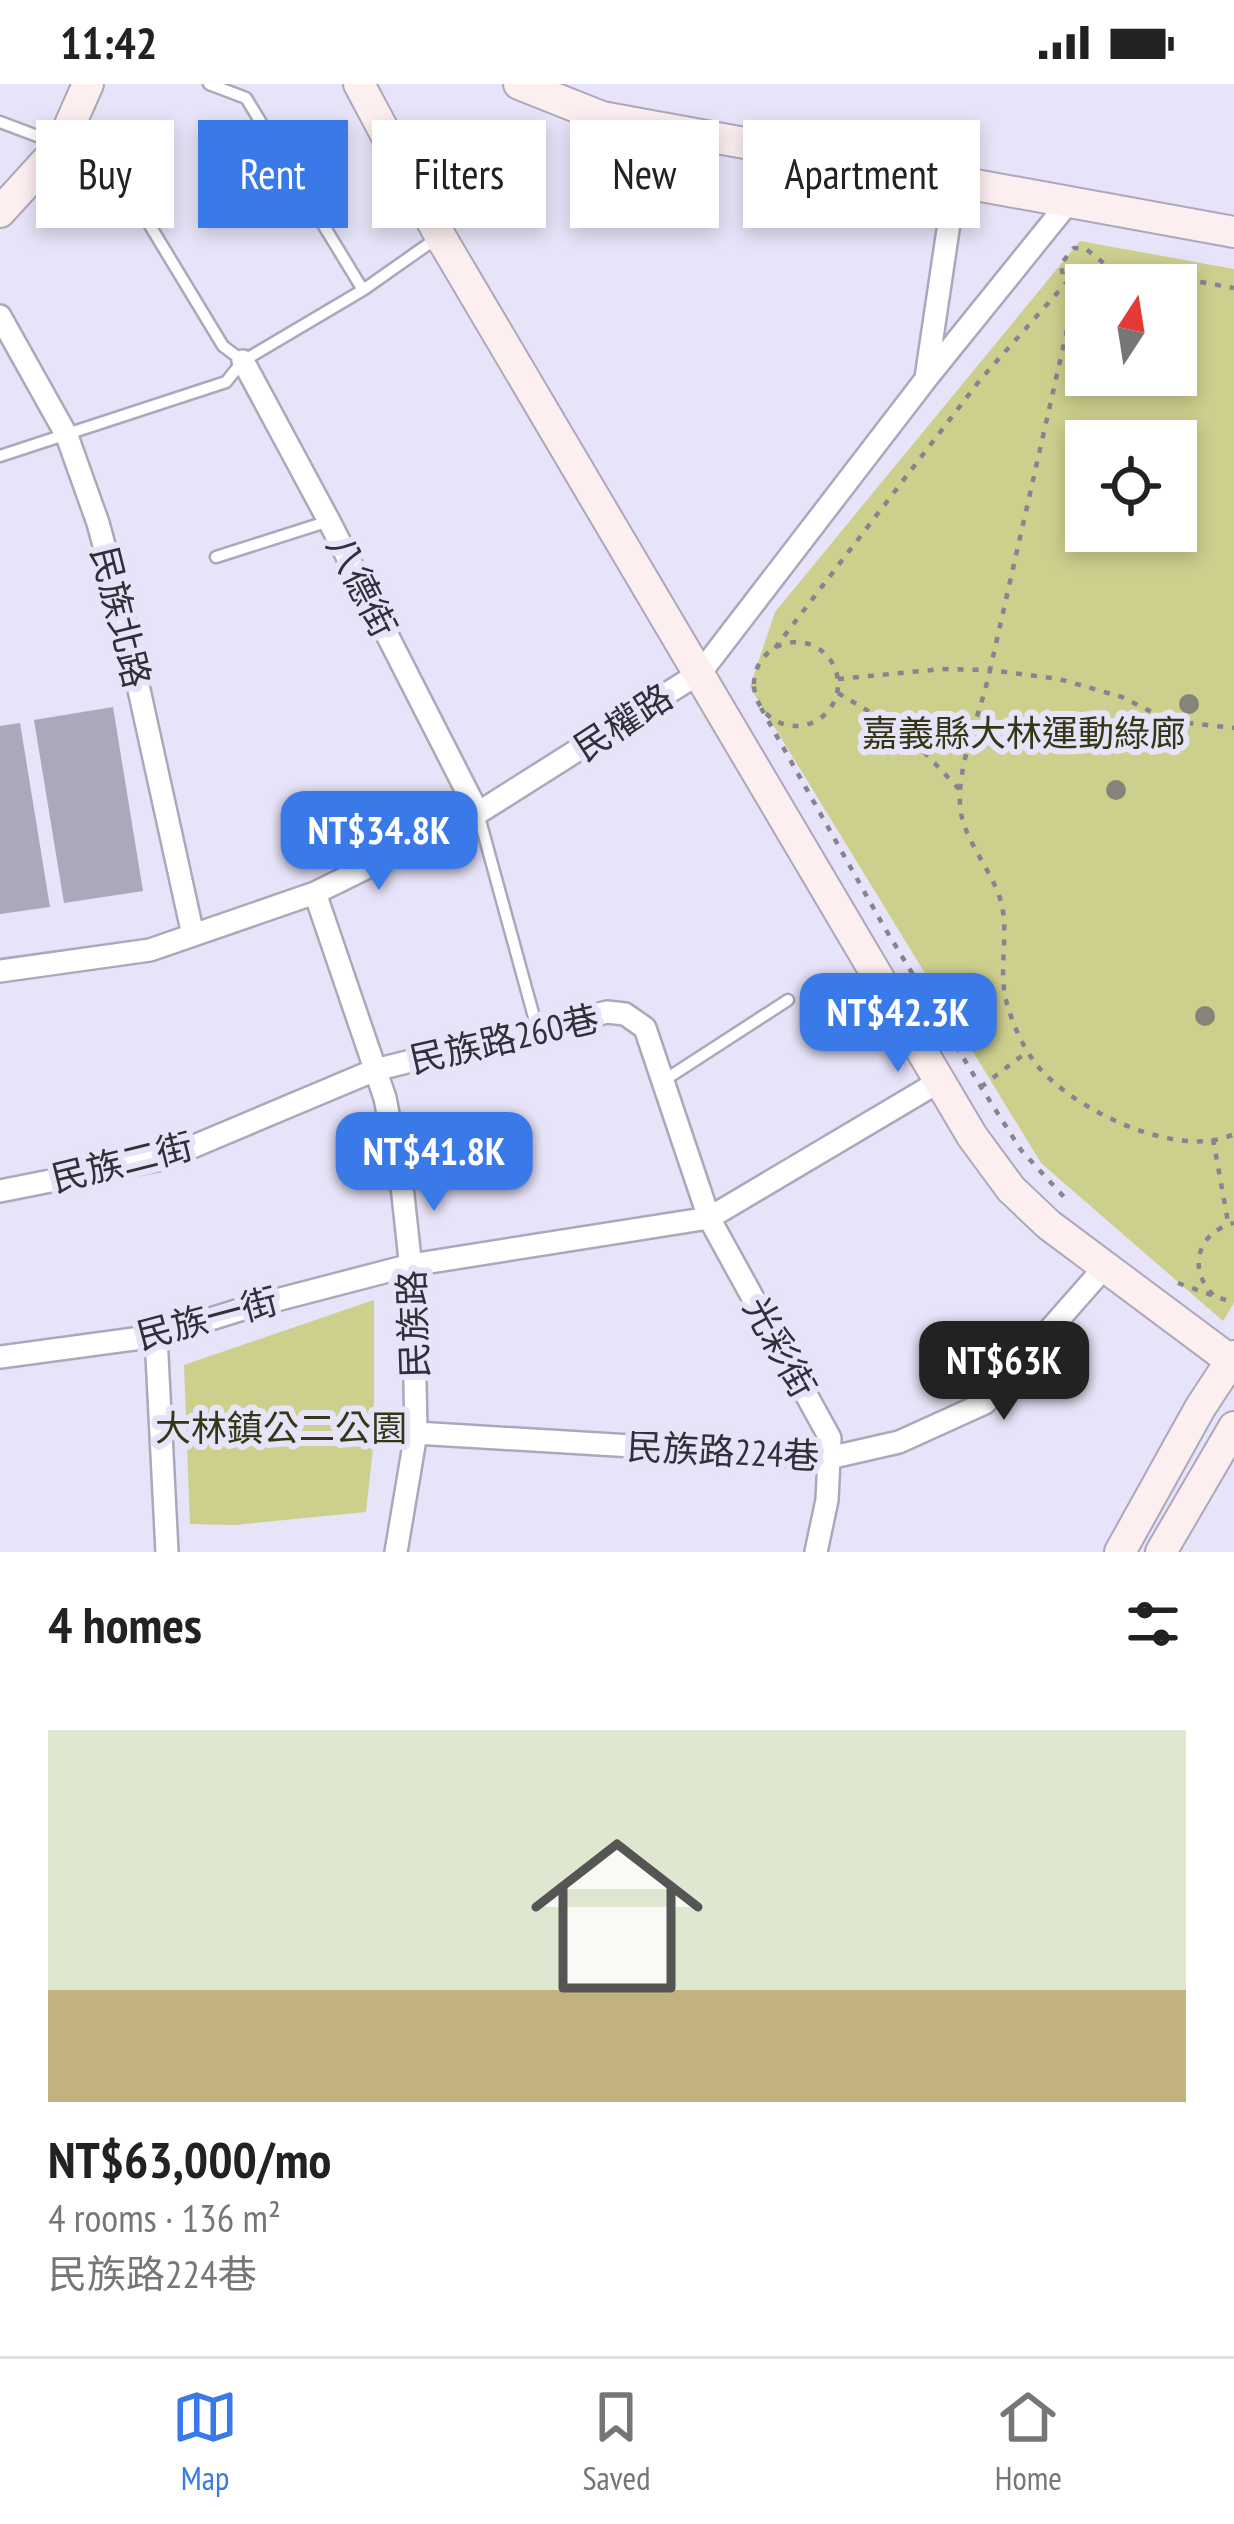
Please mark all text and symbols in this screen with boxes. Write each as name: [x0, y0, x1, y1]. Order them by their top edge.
text: 11:42: [60, 13, 157, 71]
chip: Buy: [36, 120, 174, 228]
chip: Rent: [198, 120, 348, 228]
chip: Filters: [372, 120, 546, 228]
chip: New: [570, 120, 719, 228]
chip: Apartment: [743, 120, 980, 228]
north arrow: [1065, 264, 1197, 396]
map controls: [1065, 264, 1197, 552]
button: locate: [1065, 420, 1197, 552]
street label: 八德街: [317, 527, 408, 645]
street label: 民族北路: [81, 541, 162, 692]
street label: 民權路: [565, 672, 681, 771]
park label: 嘉義縣大林運動綠廊: [862, 709, 1186, 756]
pin: NT$34.8K: [255, 791, 503, 893]
text: NT$34.8K: [308, 804, 450, 855]
pin: NT$42.3K: [774, 973, 1022, 1075]
text: NT$42.3K: [827, 986, 969, 1037]
street label: 民族路260巷: [405, 994, 603, 1083]
pin: NT$41.8K: [310, 1112, 558, 1214]
street label: 民族二街: [46, 1121, 197, 1202]
text: NT$41.8K: [363, 1125, 505, 1176]
street label: 民族路: [387, 1269, 438, 1379]
street label: 民族一街: [131, 1276, 283, 1359]
street label: 光彩街: [734, 1288, 827, 1405]
pin: NT$63K: [906, 1321, 1102, 1423]
text: NT$63K: [946, 1334, 1062, 1385]
park label: 大林鎮公二公園: [155, 1404, 407, 1451]
street label: 民族路224巷: [626, 1422, 820, 1479]
text: 4 homes: [48, 1591, 202, 1657]
icon: filters: [1120, 1591, 1186, 1657]
icon: home: [509, 1808, 725, 2024]
text: NT$63,000/mo: [48, 2126, 331, 2192]
text: 4 rooms · 136 m²: [48, 2192, 281, 2243]
text: 民族路224巷: [48, 2248, 257, 2299]
tab: Map: [172, 2384, 238, 2499]
tab: Saved: [582, 2384, 650, 2499]
tab: Home: [995, 2384, 1062, 2499]

